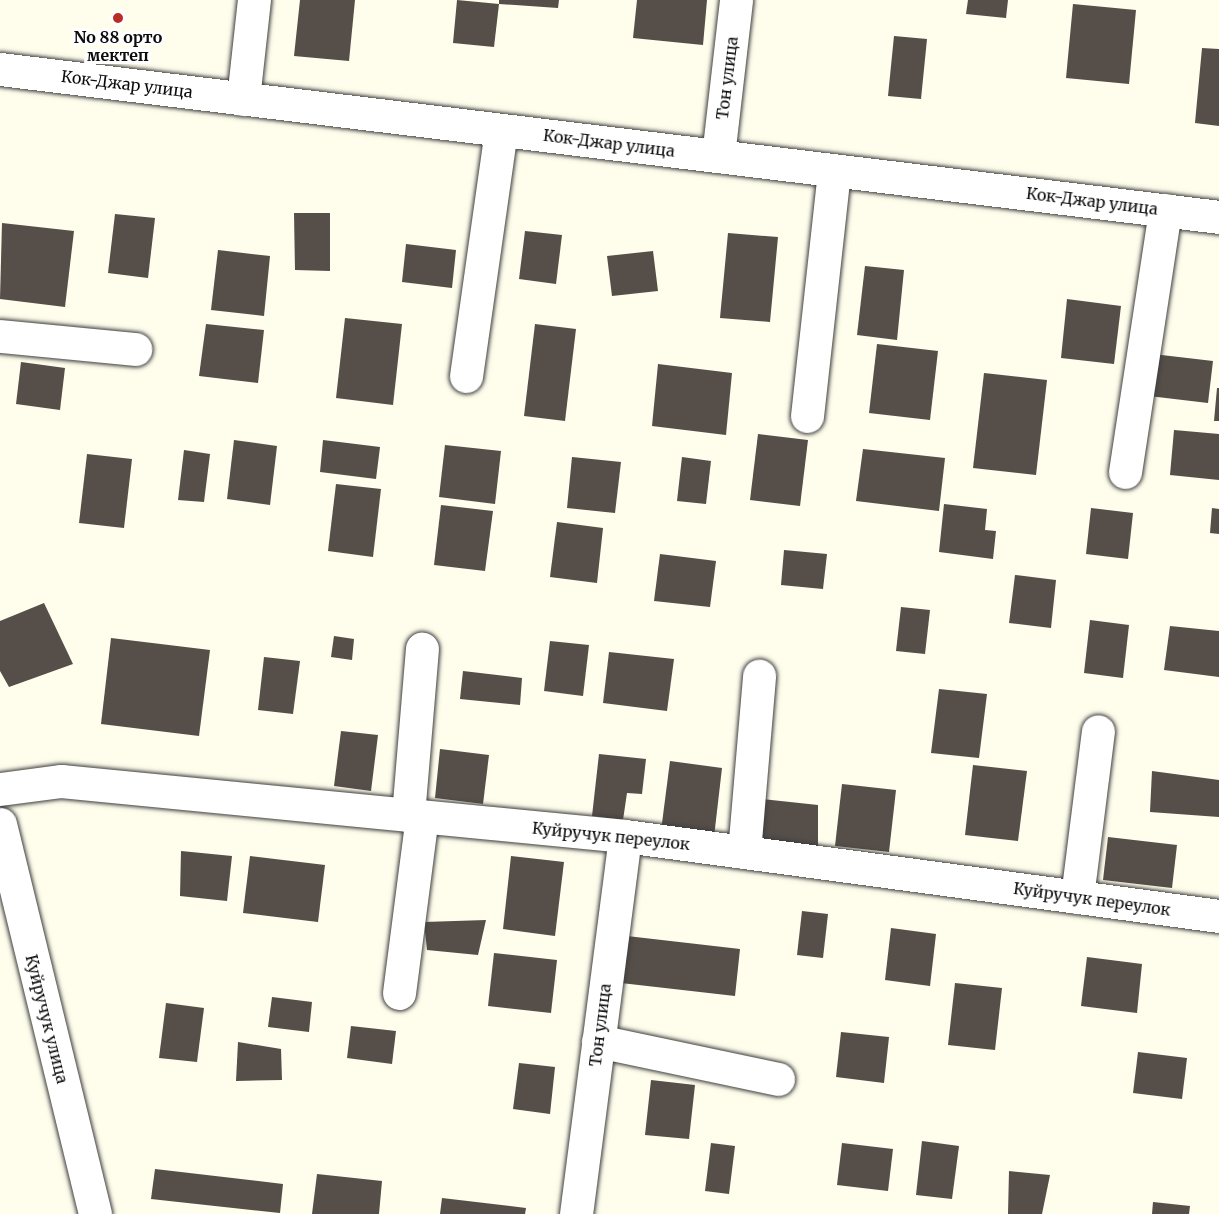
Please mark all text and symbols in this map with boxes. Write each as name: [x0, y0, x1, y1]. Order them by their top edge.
marker: No 88 орто мектеп: [111, 11, 125, 25]
place label: No 88 орто мектеп: [74, 27, 162, 65]
street label: Тон улица: [712, 35, 742, 121]
street label: Кок-Джар улица: [60, 66, 194, 102]
street label: Кок-Джар улица: [542, 125, 676, 161]
street label: Кок-Джар улица: [1025, 183, 1159, 219]
street label: Куйручук переулок: [531, 818, 691, 854]
street label: Куйручук переулок: [1012, 878, 1172, 920]
street label: Куйручук улица: [22, 952, 72, 1086]
street label: Тон улица: [585, 982, 615, 1068]

